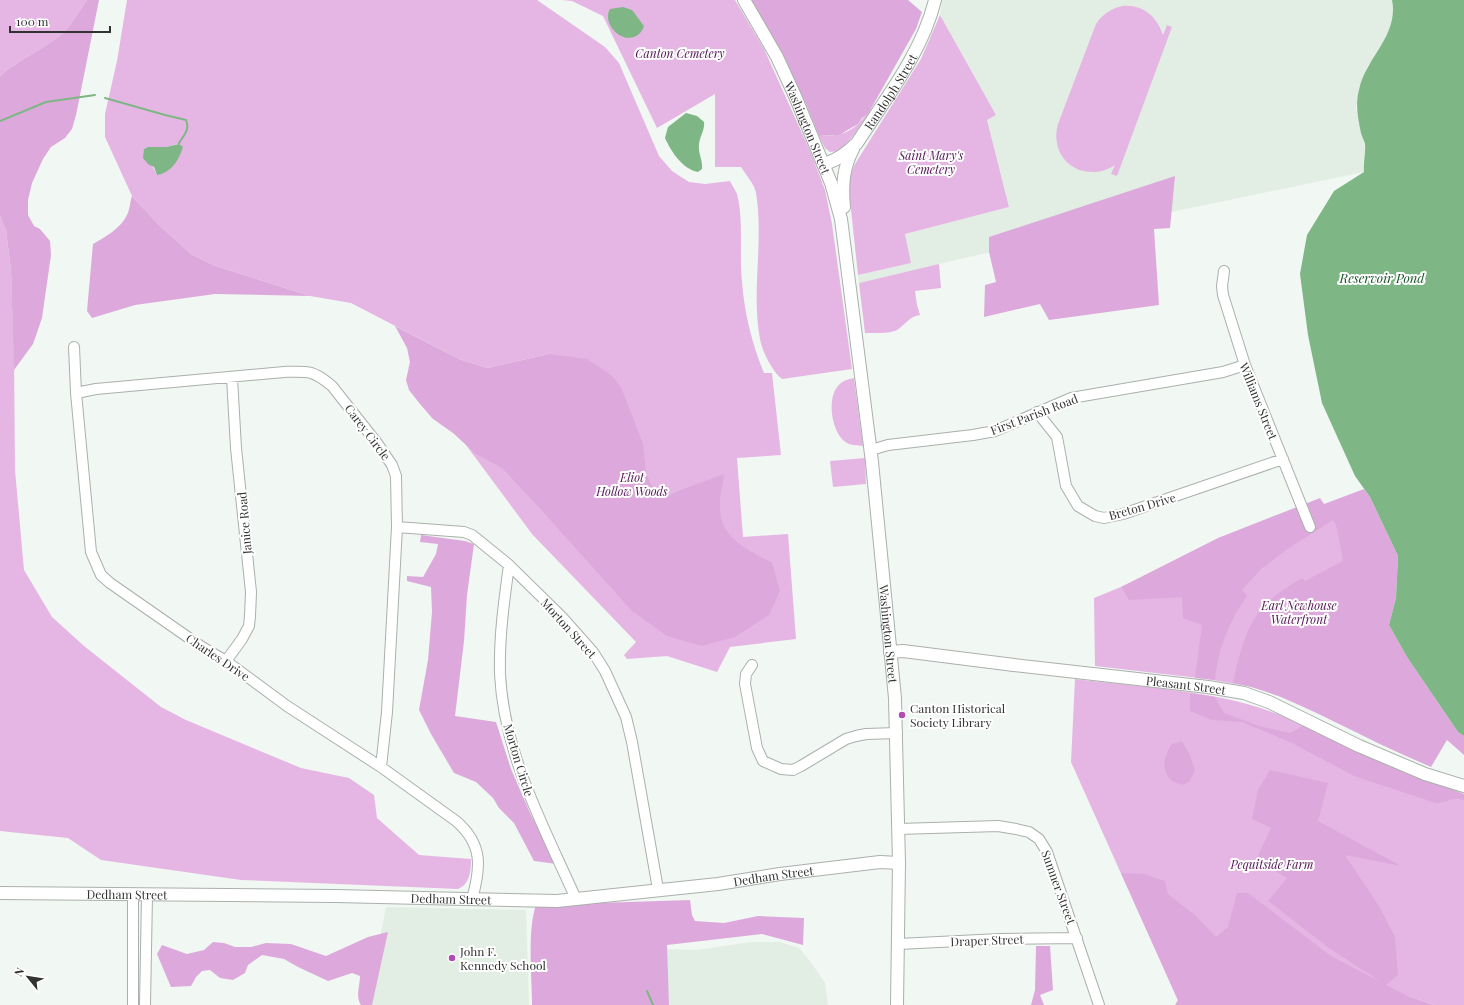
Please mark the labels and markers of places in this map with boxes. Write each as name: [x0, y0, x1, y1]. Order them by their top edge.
place label: Canton Historical Society Library: [910, 700, 1006, 730]
marker: Canton Historical Society Library: [897, 710, 907, 720]
place label: John F. Kennedy School: [459, 943, 546, 973]
marker: John F. Kennedy School: [447, 953, 457, 963]

